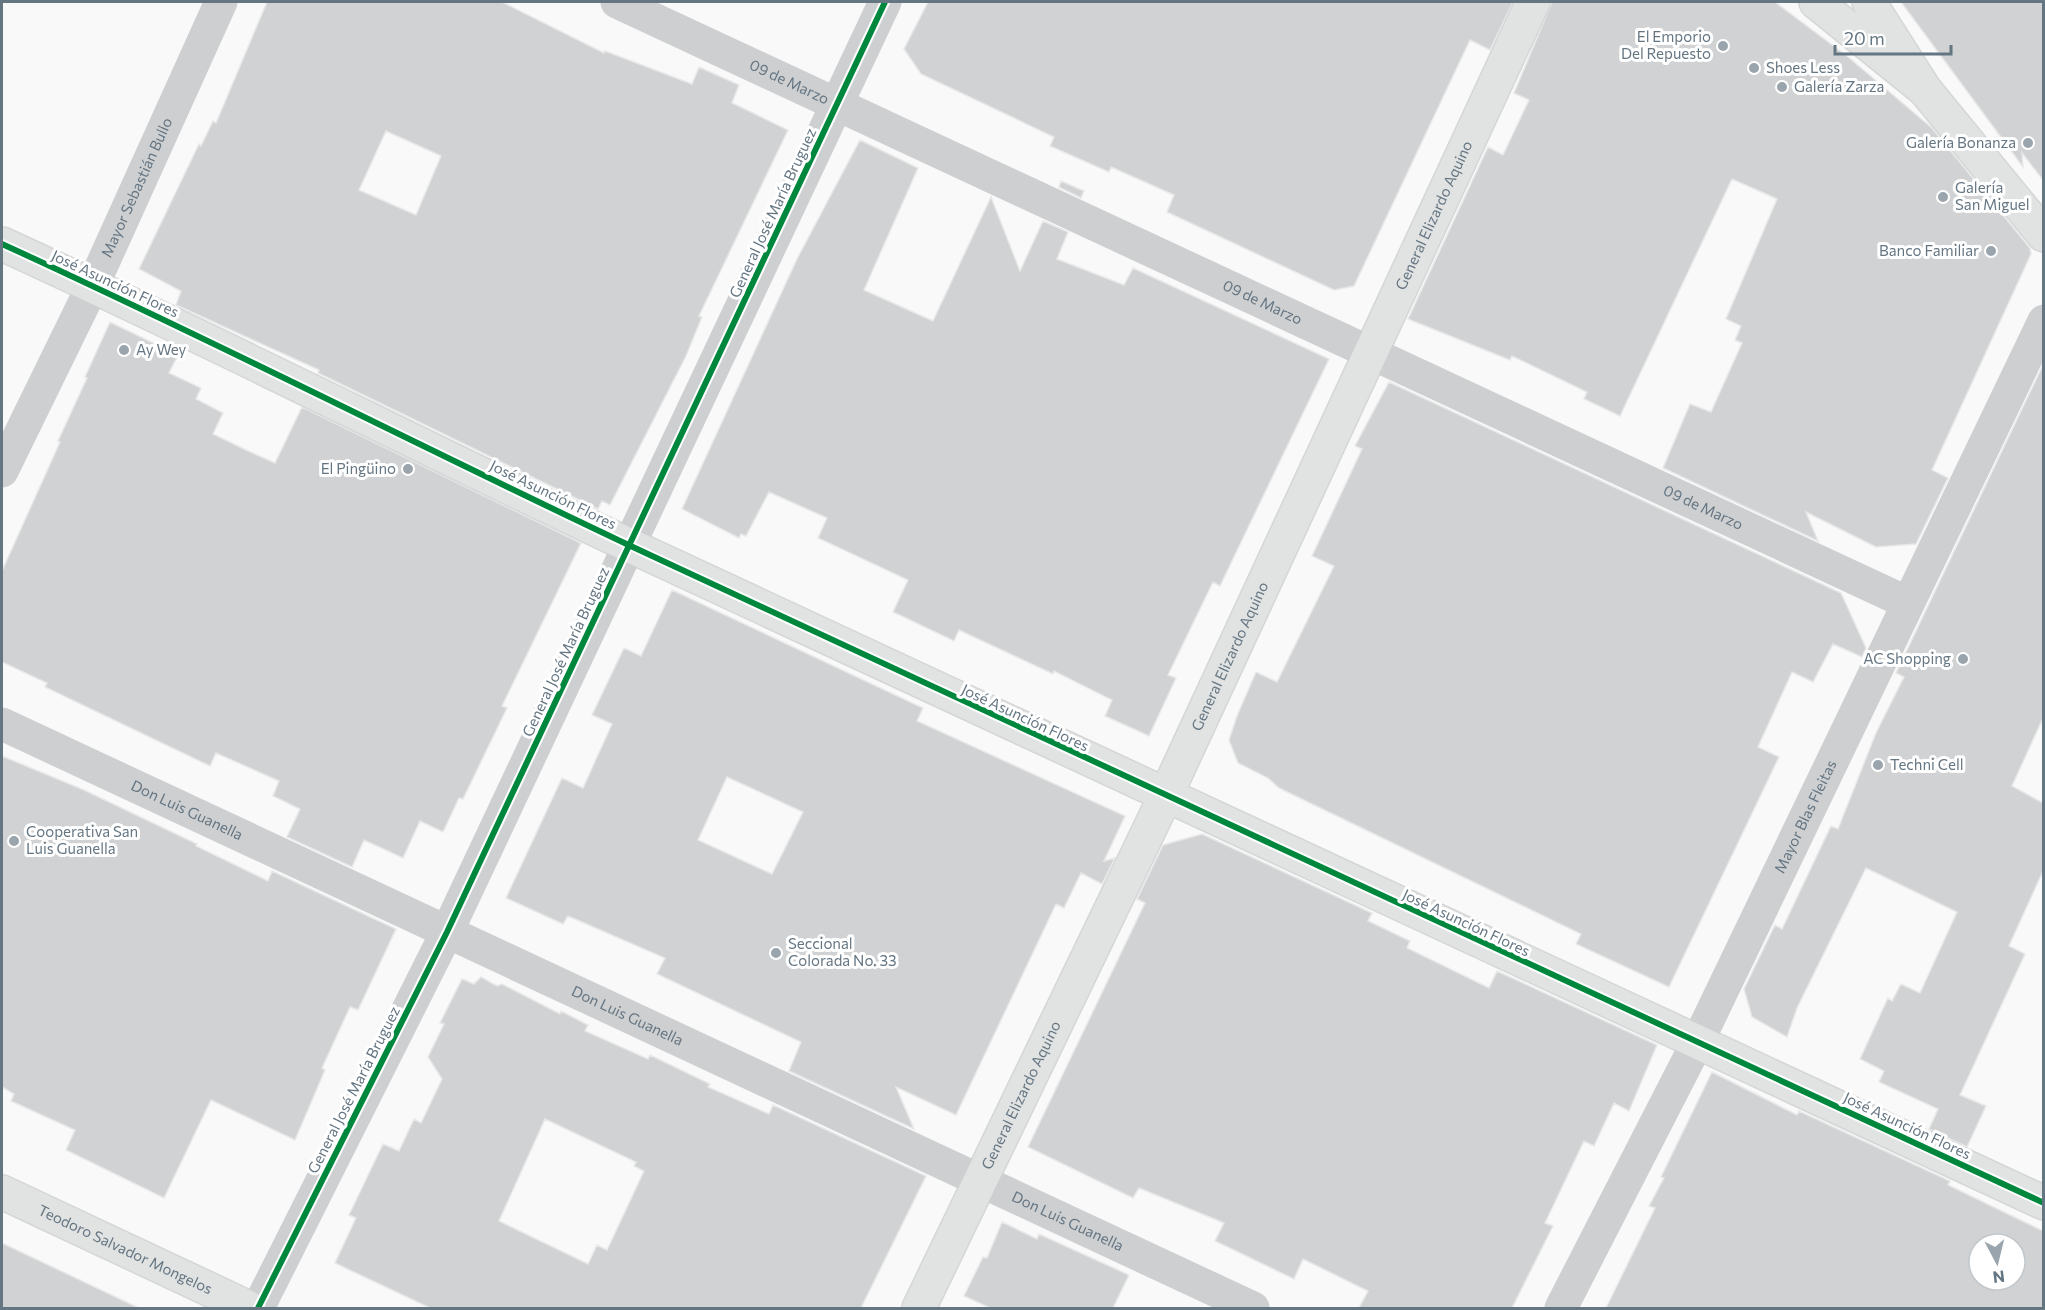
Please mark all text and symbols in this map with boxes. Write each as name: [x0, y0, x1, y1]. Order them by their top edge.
scale bar: [1835, 18, 1950, 56]
place label: El Emporio Del Repuesto: [1621, 27, 1711, 62]
text: 20 m: [1844, 27, 1885, 49]
marker: El Emporio Del Repuesto: [1716, 39, 1730, 53]
street label: 09 de Marzo: [747, 55, 832, 108]
place label: Shoes Less: [1766, 58, 1840, 76]
marker: Shoes Less: [1747, 61, 1761, 75]
place label: Galería Zarza: [1794, 77, 1884, 95]
marker: Galería Zarza: [1775, 80, 1789, 94]
street label: Mayor Sebastián Bullo: [97, 114, 176, 260]
street label: General José María Bruguez: [725, 125, 819, 300]
place label: Galería Bonanza: [1906, 133, 2016, 151]
marker: Galería Bonanza: [2021, 136, 2035, 150]
street label: General Elizardo Aquino: [1391, 137, 1476, 293]
place label: Galería San Miguel: [1955, 178, 2030, 213]
marker: Galería San Miguel: [1936, 190, 1950, 204]
place label: Banco Familiar: [1879, 241, 1979, 259]
marker: Banco Familiar: [1984, 244, 1998, 258]
street label: José Asunción Flores: [49, 246, 182, 321]
street label: 09 de Marzo: [1220, 275, 1306, 328]
place label: Ay Wey: [136, 340, 186, 358]
marker: Ay Wey: [117, 343, 131, 357]
street label: José Asunción Flores: [487, 456, 620, 533]
place label: El Pingüino: [321, 459, 396, 477]
marker: El Pingüino: [401, 462, 415, 476]
street label: 09 de Marzo: [1661, 480, 1746, 533]
street label: General José María Bruguez: [518, 564, 612, 739]
street label: General Elizardo Aquino: [1187, 578, 1271, 734]
place label: AC Shopping: [1863, 649, 1951, 667]
marker: AC Shopping: [1956, 652, 1970, 666]
street label: José Asunción Flores: [959, 680, 1092, 755]
place label: Techni Cell: [1890, 755, 1964, 773]
street label: Mayor Blas Fleitas: [1770, 757, 1840, 876]
marker: Techni Cell: [1871, 758, 1885, 772]
street label: Don Luis Guanella: [128, 776, 246, 843]
place label: Cooperativa San Luis Guanella: [26, 822, 138, 857]
marker: Cooperativa San Luis Guanella: [7, 834, 21, 848]
street label: José Asunción Flores: [1400, 885, 1533, 960]
place label: Seccional Colorada No. 33: [788, 934, 896, 969]
marker: Seccional Colorada No. 33: [769, 946, 783, 960]
street label: Don Luis Guanella: [569, 981, 686, 1049]
street label: General José María Bruguez: [303, 1003, 403, 1176]
street label: General Elizardo Aquino: [977, 1018, 1064, 1172]
street label: José Asunción Flores: [1841, 1088, 1974, 1163]
street label: Don Luis Guanella: [1009, 1187, 1127, 1254]
street label: Teodoro Salvador Mongelos: [36, 1200, 216, 1298]
north arrow: [1967, 1232, 2027, 1292]
text: N: [1992, 1267, 2006, 1288]

